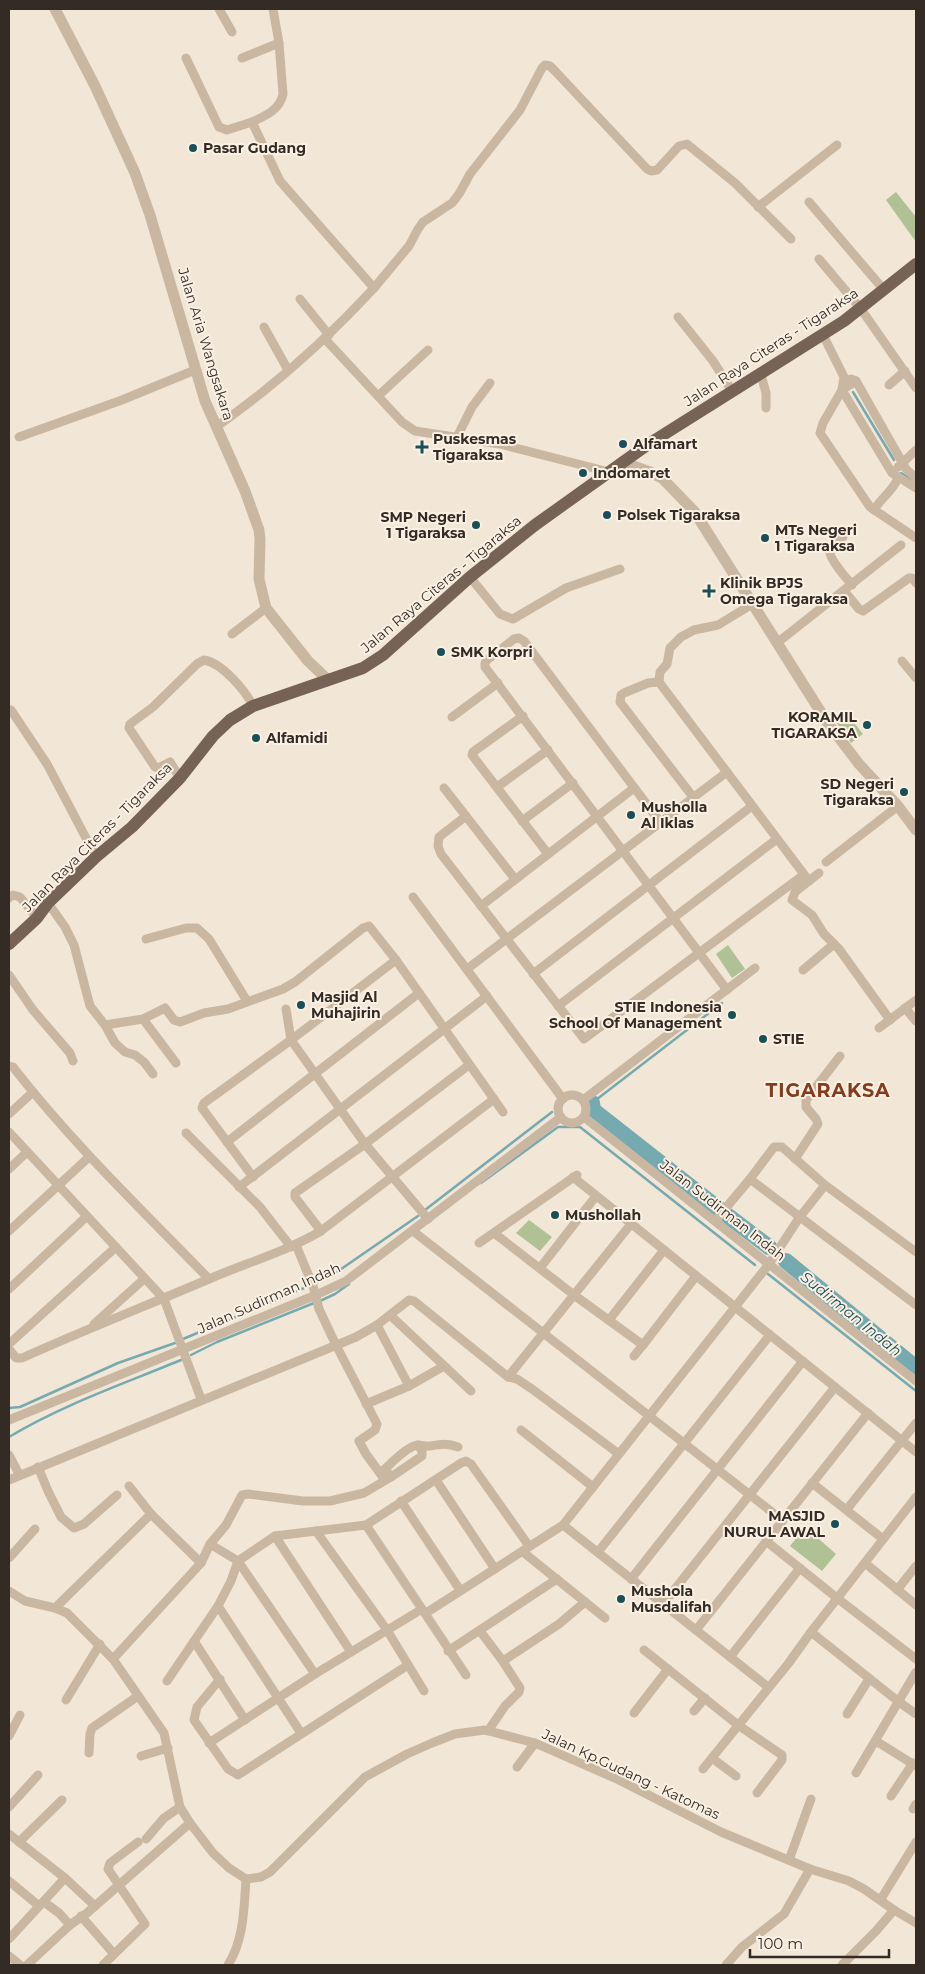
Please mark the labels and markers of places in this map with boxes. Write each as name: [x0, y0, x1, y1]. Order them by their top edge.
place label: Pasar Gudang: [203, 139, 306, 157]
marker: Pasar Gudang: [187, 142, 199, 154]
place label: Puskesmas Tigaraksa: [433, 430, 517, 464]
place label: Alfamart: [632, 435, 698, 453]
marker: Alfamart: [617, 438, 629, 450]
marker: Puskesmas Tigaraksa: [415, 440, 429, 454]
place label: Indomaret: [593, 464, 670, 482]
marker: Indomaret: [577, 467, 589, 479]
place label: Polsek Tigaraksa: [617, 506, 740, 524]
place label: SMP Negeri 1 Tigaraksa: [381, 508, 466, 542]
marker: Polsek Tigaraksa: [601, 509, 613, 521]
marker: SMP Negeri 1 Tigaraksa: [470, 519, 482, 531]
place label: MTs Negeri 1 Tigaraksa: [775, 521, 857, 555]
marker: MTs Negeri 1 Tigaraksa: [759, 532, 771, 544]
place label: Klinik BPJS Omega Tigaraksa: [720, 574, 848, 608]
marker: Klinik BPJS Omega Tigaraksa: [702, 584, 716, 598]
place label: SMK Korpri: [451, 643, 533, 661]
marker: SMK Korpri: [435, 646, 447, 658]
place label: KORAMIL TIGARAKSA: [771, 708, 858, 742]
marker: KORAMIL TIGARAKSA: [861, 719, 873, 731]
place label: Alfamidi: [265, 729, 328, 747]
marker: Alfamidi: [250, 732, 262, 744]
place label: SD Negeri Tigaraksa: [821, 775, 894, 809]
marker: SD Negeri Tigaraksa: [898, 786, 910, 798]
place label: Musholla Al Iklas: [640, 798, 707, 832]
marker: Musholla Al Iklas: [625, 809, 637, 821]
place label: Masjid Al Muhajirin: [311, 988, 381, 1022]
place label: STIE Indonesia School Of Management: [549, 998, 722, 1032]
marker: Masjid Al Muhajirin: [295, 999, 307, 1011]
marker: STIE Indonesia School Of Management: [726, 1009, 738, 1021]
place label: STIE: [773, 1030, 804, 1048]
marker: STIE: [757, 1033, 769, 1045]
place label: Mushollah: [565, 1206, 641, 1224]
marker: Mushollah: [549, 1209, 561, 1221]
place label: MASJID NURUL AWAL: [724, 1507, 826, 1541]
marker: MASJID NURUL AWAL: [829, 1518, 841, 1530]
place label: Mushola Musdalifah: [631, 1582, 712, 1616]
marker: Mushola Musdalifah: [615, 1593, 627, 1605]

